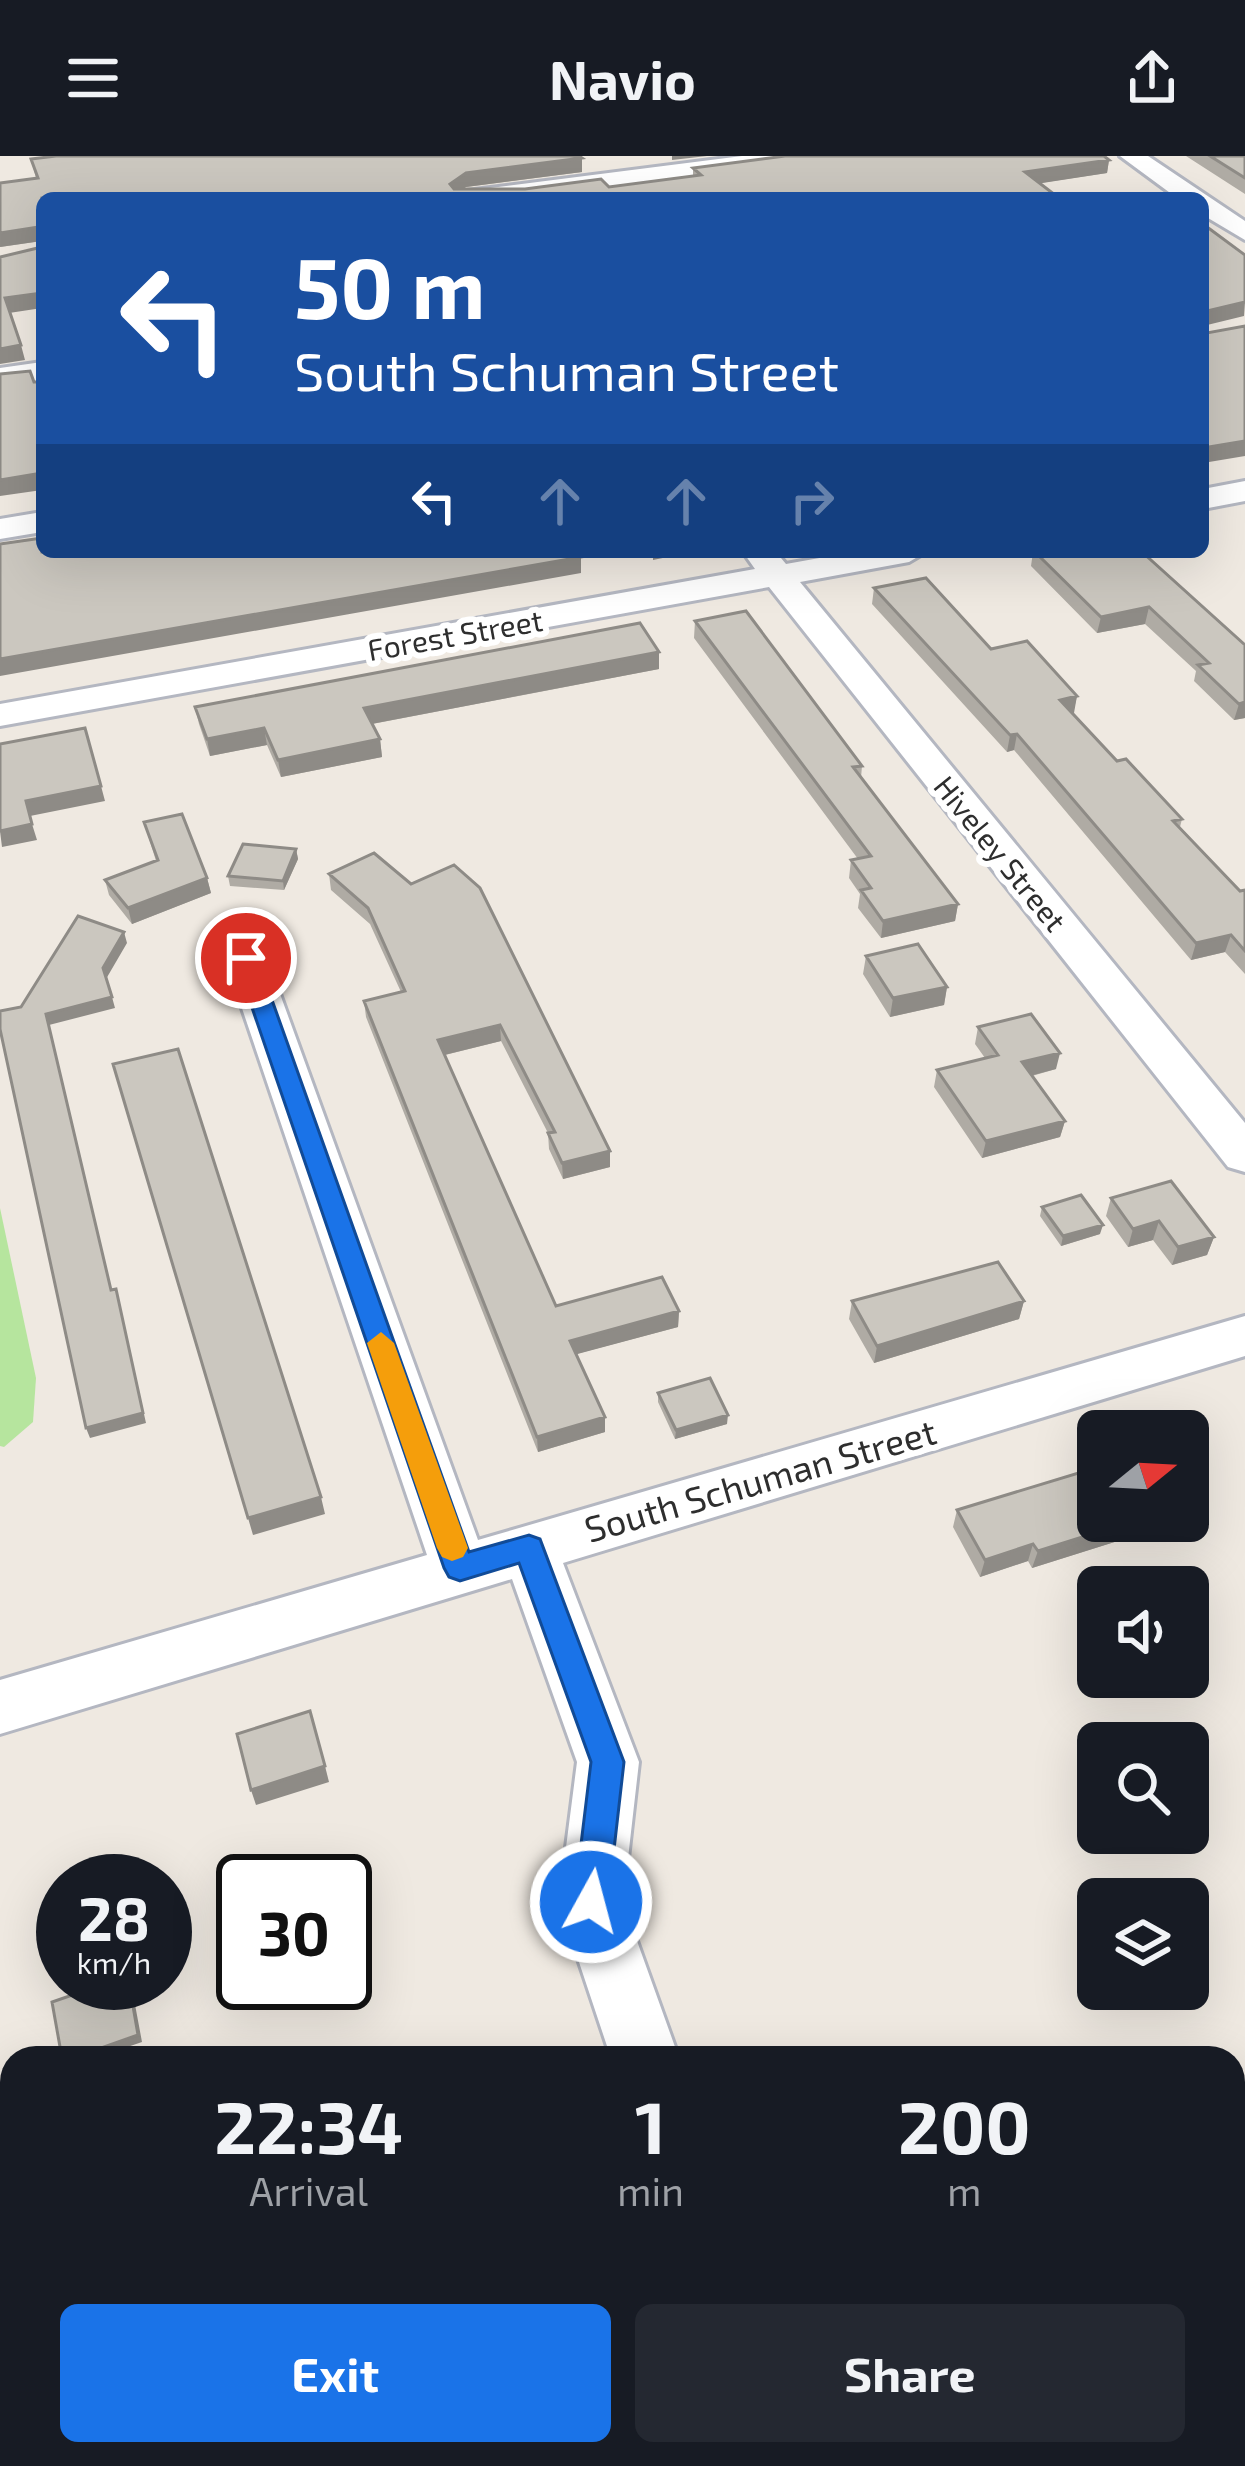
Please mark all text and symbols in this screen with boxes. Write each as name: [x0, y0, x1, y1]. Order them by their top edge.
icon: menu: [60, 45, 126, 111]
icon: share: [1119, 45, 1185, 111]
text: Navio: [549, 46, 696, 111]
text: 50 m: [294, 235, 486, 336]
icon: left: [96, 240, 252, 396]
text: South Schuman Street: [294, 337, 839, 402]
icon: left: [401, 468, 467, 534]
icon: ahead: [527, 468, 593, 534]
icon: ahead: [653, 468, 719, 534]
icon: right: [779, 468, 845, 534]
street label: Forest Street: [365, 601, 545, 667]
street label: Hiveley Street: [927, 768, 1075, 938]
pin: [195, 907, 297, 1009]
icon: arrive: [213, 925, 279, 991]
street label: South Schuman Street: [579, 1408, 941, 1550]
north arrow: [1077, 1410, 1209, 1542]
map controls: [1077, 1410, 1209, 2010]
button: sound: [1077, 1566, 1209, 1698]
button: search: [1077, 1722, 1209, 1854]
position arrow: [528, 1839, 654, 1965]
speed limit sign: 30: [216, 1854, 372, 2010]
button: layers: [1077, 1878, 1209, 2010]
text: 28: [78, 1881, 150, 1953]
text: km/h: [77, 1944, 151, 1980]
text: 22:34: [214, 2082, 403, 2168]
text: 1: [635, 2082, 666, 2168]
text: 200: [898, 2082, 1031, 2168]
text: Arrival: [249, 2167, 368, 2214]
text: min: [617, 2167, 684, 2214]
text: m: [947, 2167, 982, 2214]
button: Exit: [60, 2304, 611, 2442]
button: Share: [635, 2304, 1185, 2442]

